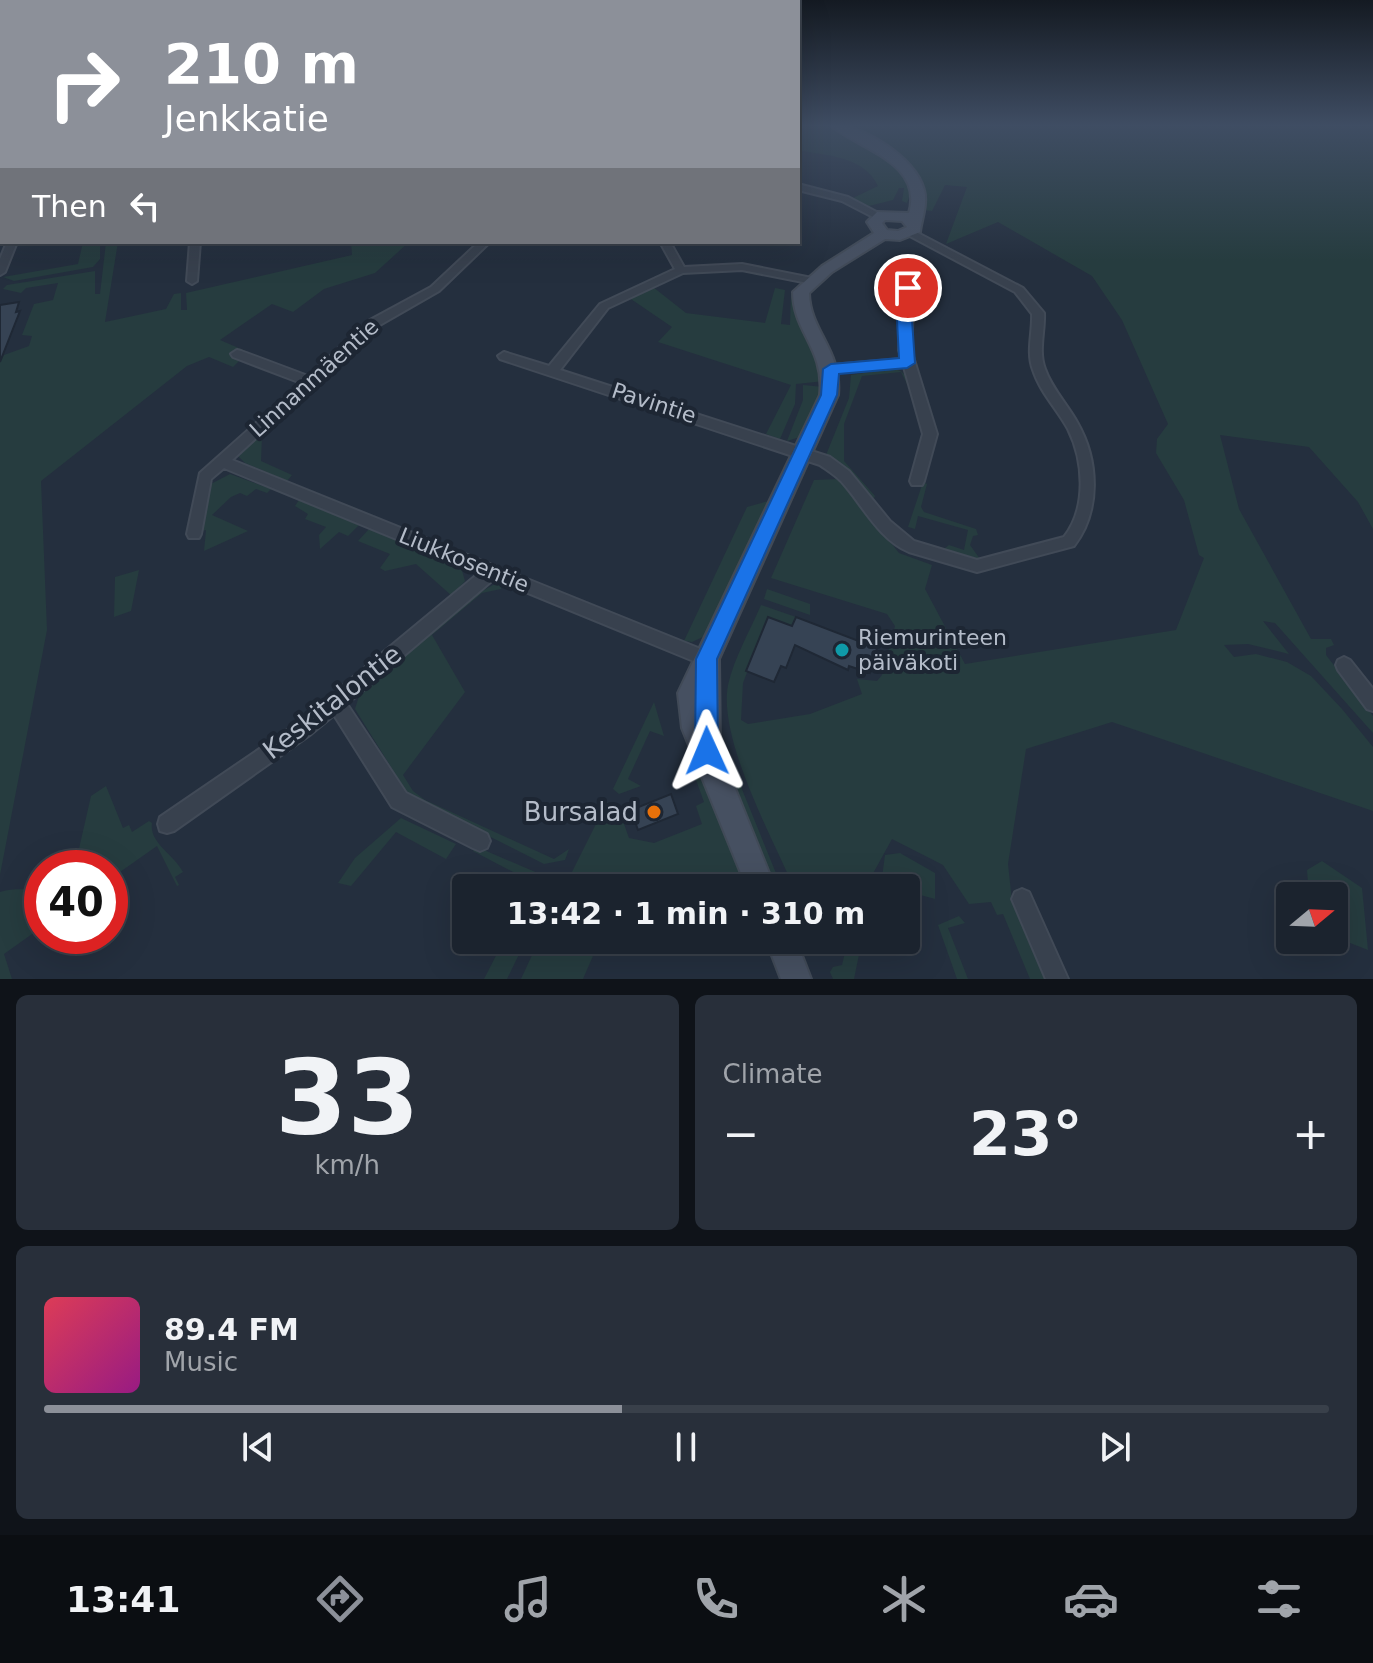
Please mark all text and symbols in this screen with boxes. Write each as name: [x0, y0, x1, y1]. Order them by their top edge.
text: 210 m: [164, 31, 359, 96]
icon: right: [32, 32, 136, 136]
text: Jenkkatie: [164, 98, 329, 139]
icon: left: [123, 184, 167, 228]
text: Then: [32, 189, 107, 224]
pin: [874, 254, 942, 322]
icon: arrive: [886, 266, 930, 310]
street label: Linnanmäentie: [245, 314, 383, 442]
street label: Pavintie: [609, 378, 699, 428]
street label: Liukkosentie: [395, 523, 533, 597]
place label: Riemurinteen päiväkoti: [858, 625, 1007, 675]
street label: Keskitalontie: [257, 639, 407, 765]
marker: Riemurinteen päiväkoti: [833, 641, 851, 659]
position arrow: [665, 709, 749, 793]
place label: Bursalad: [524, 797, 638, 827]
marker: Bursalad: [645, 803, 663, 821]
speed limit sign: 40: [24, 850, 128, 954]
north arrow: [1276, 882, 1348, 954]
map controls: [1276, 882, 1348, 954]
text: 13:42 · 1 min · 310 m: [507, 896, 865, 931]
text: 33: [275, 1037, 420, 1159]
text: Climate: [723, 1059, 823, 1089]
text: 23°: [969, 1099, 1083, 1169]
text: −: [723, 1108, 759, 1159]
text: +: [1292, 1108, 1329, 1159]
text: km/h: [314, 1150, 380, 1180]
text: 89.4 FM: [164, 1312, 299, 1347]
text: Music: [164, 1347, 238, 1377]
icon: previous: [236, 1425, 280, 1469]
icon: pause: [664, 1425, 708, 1469]
icon: next: [1093, 1425, 1137, 1469]
icon: directions: [312, 1571, 368, 1627]
icon: music: [500, 1571, 556, 1627]
icon: phone: [688, 1571, 744, 1627]
icon: climate: [876, 1571, 932, 1627]
icon: car: [1063, 1571, 1119, 1627]
icon: filters: [1251, 1571, 1307, 1627]
text: 13:41: [66, 1579, 180, 1620]

